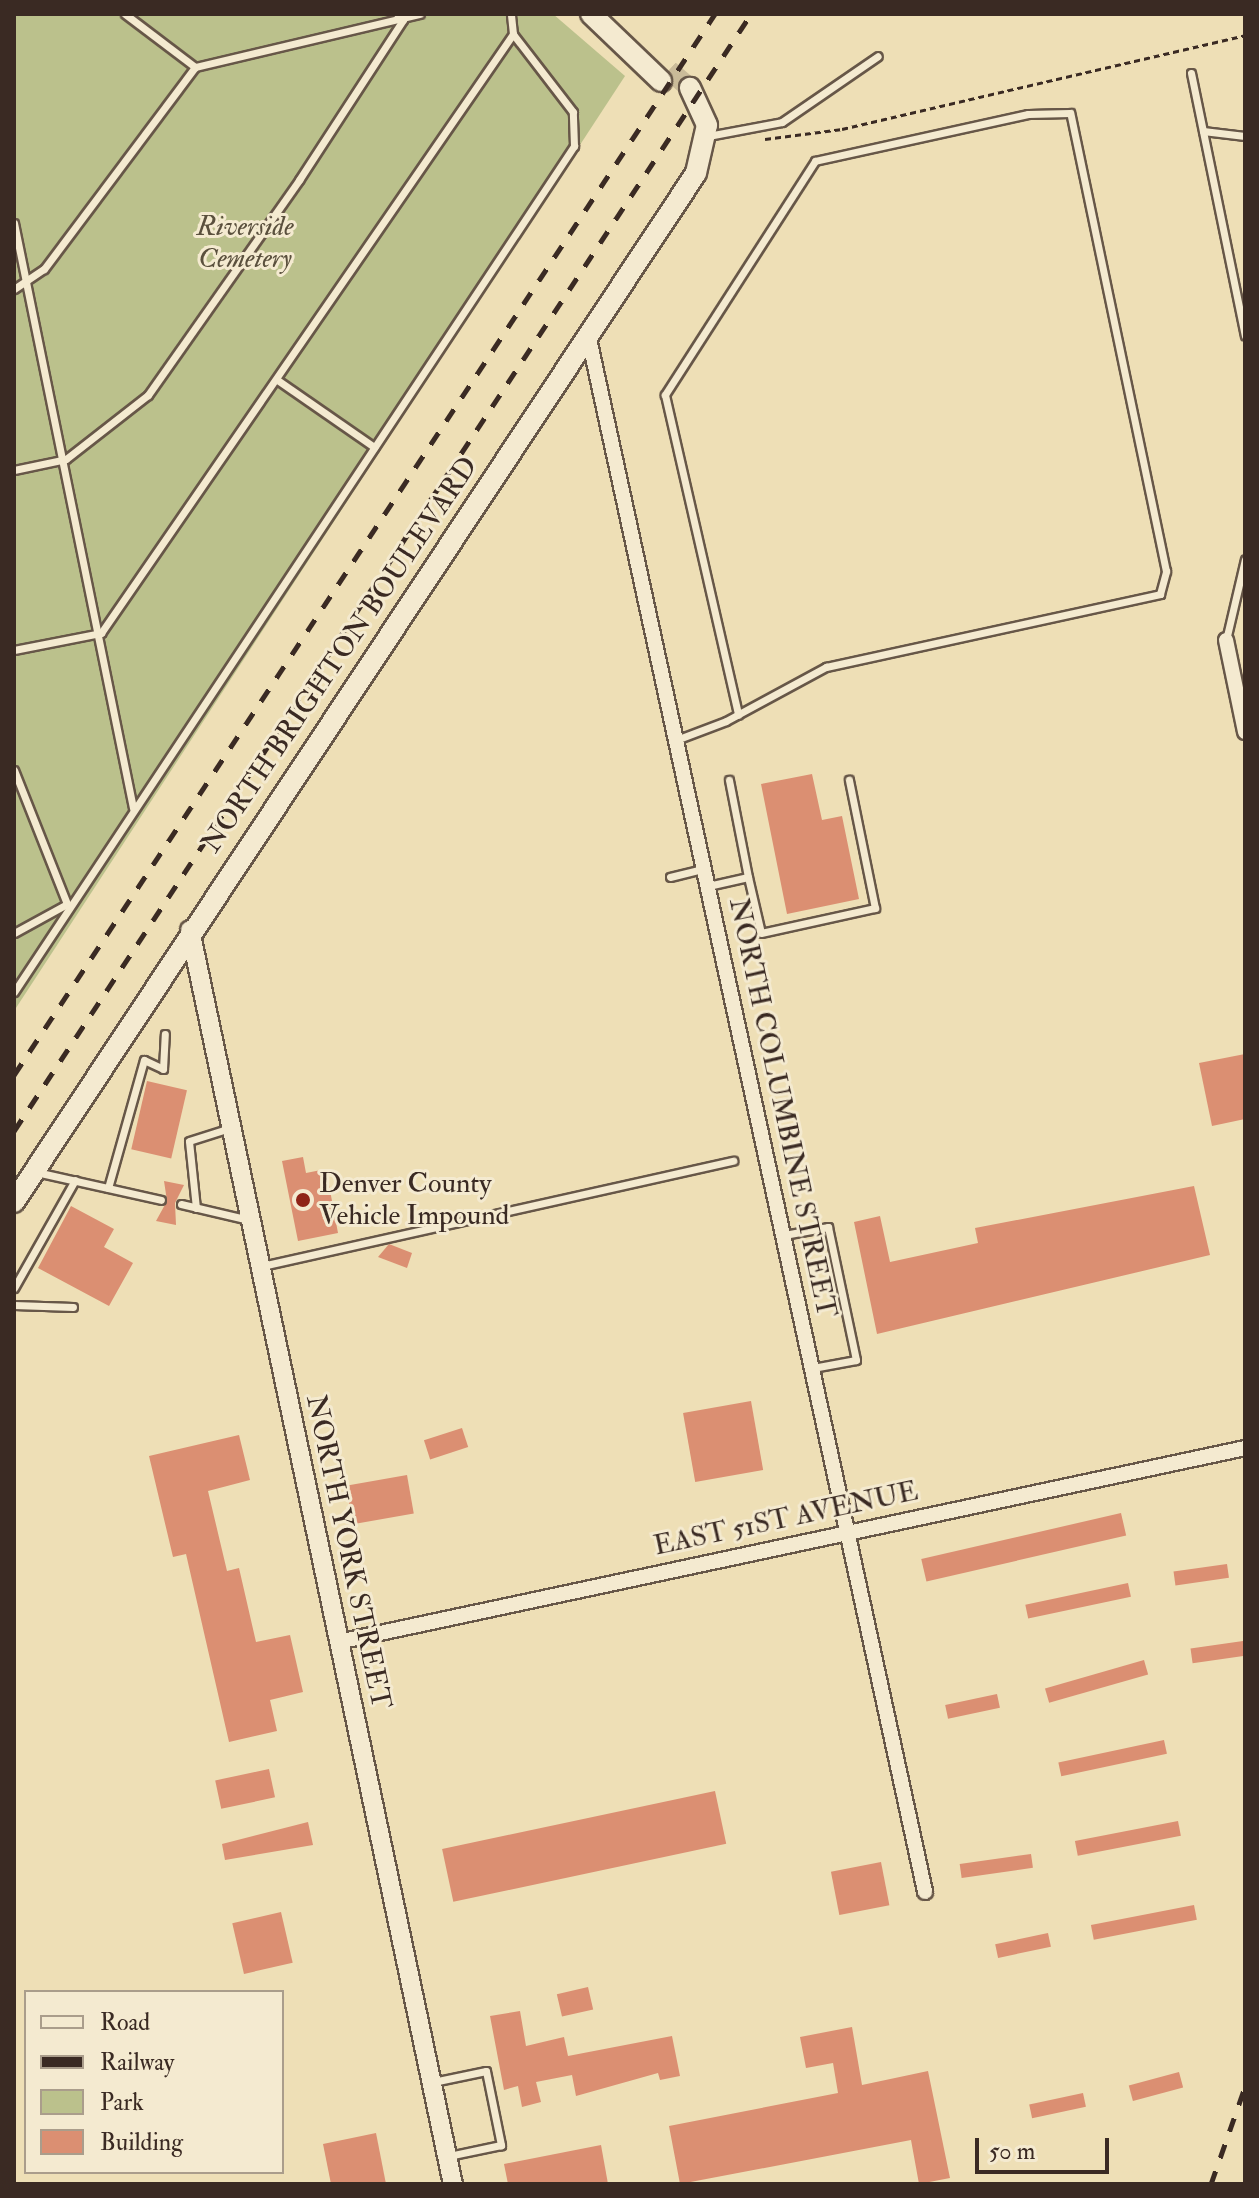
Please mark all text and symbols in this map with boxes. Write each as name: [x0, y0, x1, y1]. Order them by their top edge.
park label: Riverside Cemetery: [196, 210, 294, 276]
street label: NORTH BRIGHTON BOULEVARD: [195, 451, 485, 859]
street label: NORTH COLUMBINE STREET: [721, 895, 843, 1321]
place label: Denver County Vehicle Impound: [319, 1167, 509, 1233]
marker: Denver County Vehicle Impound: [294, 1191, 312, 1209]
street label: NORTH YORK STREET: [298, 1392, 398, 1712]
street label: EAST 51ST AVENUE: [651, 1475, 921, 1563]
legend: [24, 1990, 284, 2174]
text: Road: [100, 2007, 150, 2038]
text: Railway: [100, 2047, 174, 2078]
text: Park: [100, 2087, 144, 2118]
scale bar: [979, 2122, 1113, 2172]
text: Building: [100, 2127, 183, 2158]
text: 50 m: [989, 2136, 1035, 2167]

